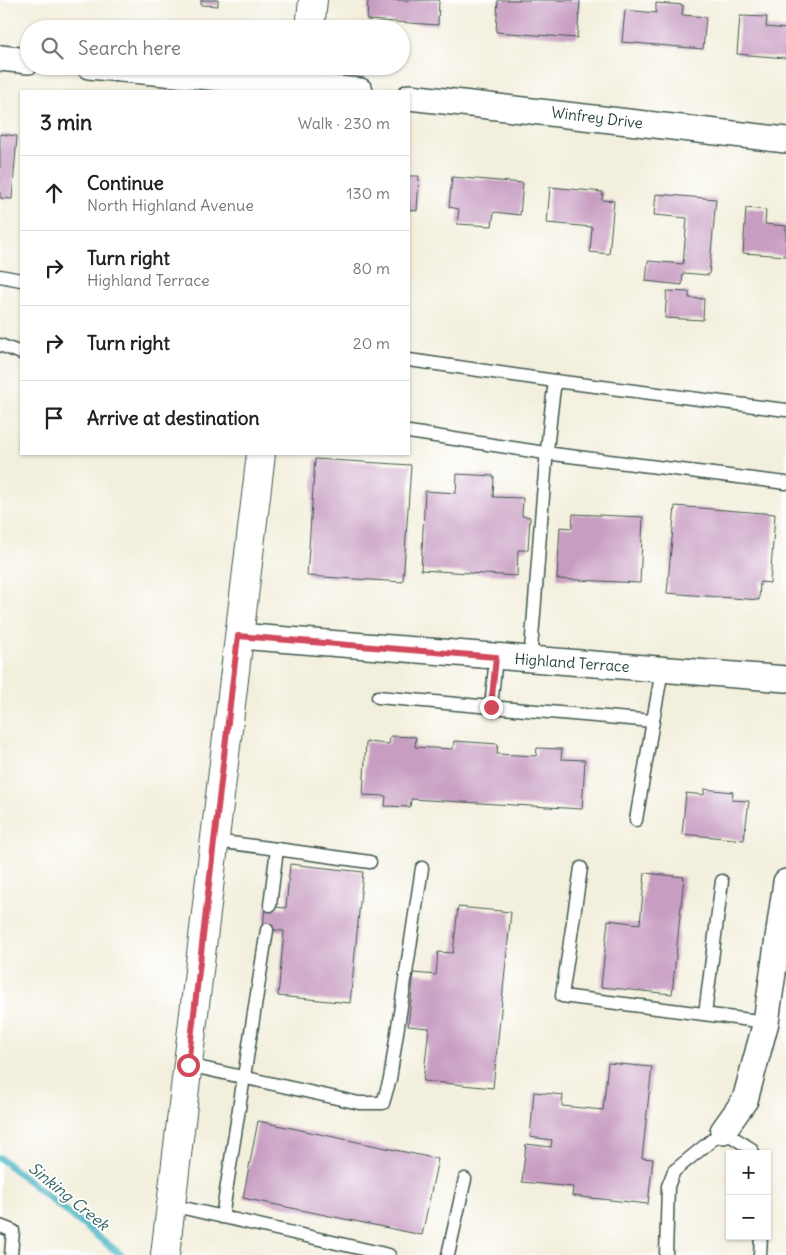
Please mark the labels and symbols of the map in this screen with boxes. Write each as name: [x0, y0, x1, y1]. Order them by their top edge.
street label: Winfrey Drive: [550, 102, 644, 133]
street label: Highland Terrace: [514, 649, 630, 676]
route end: [480, 696, 503, 719]
route start: [177, 1054, 200, 1077]
water label: Sinking Creek: [25, 1158, 115, 1236]

